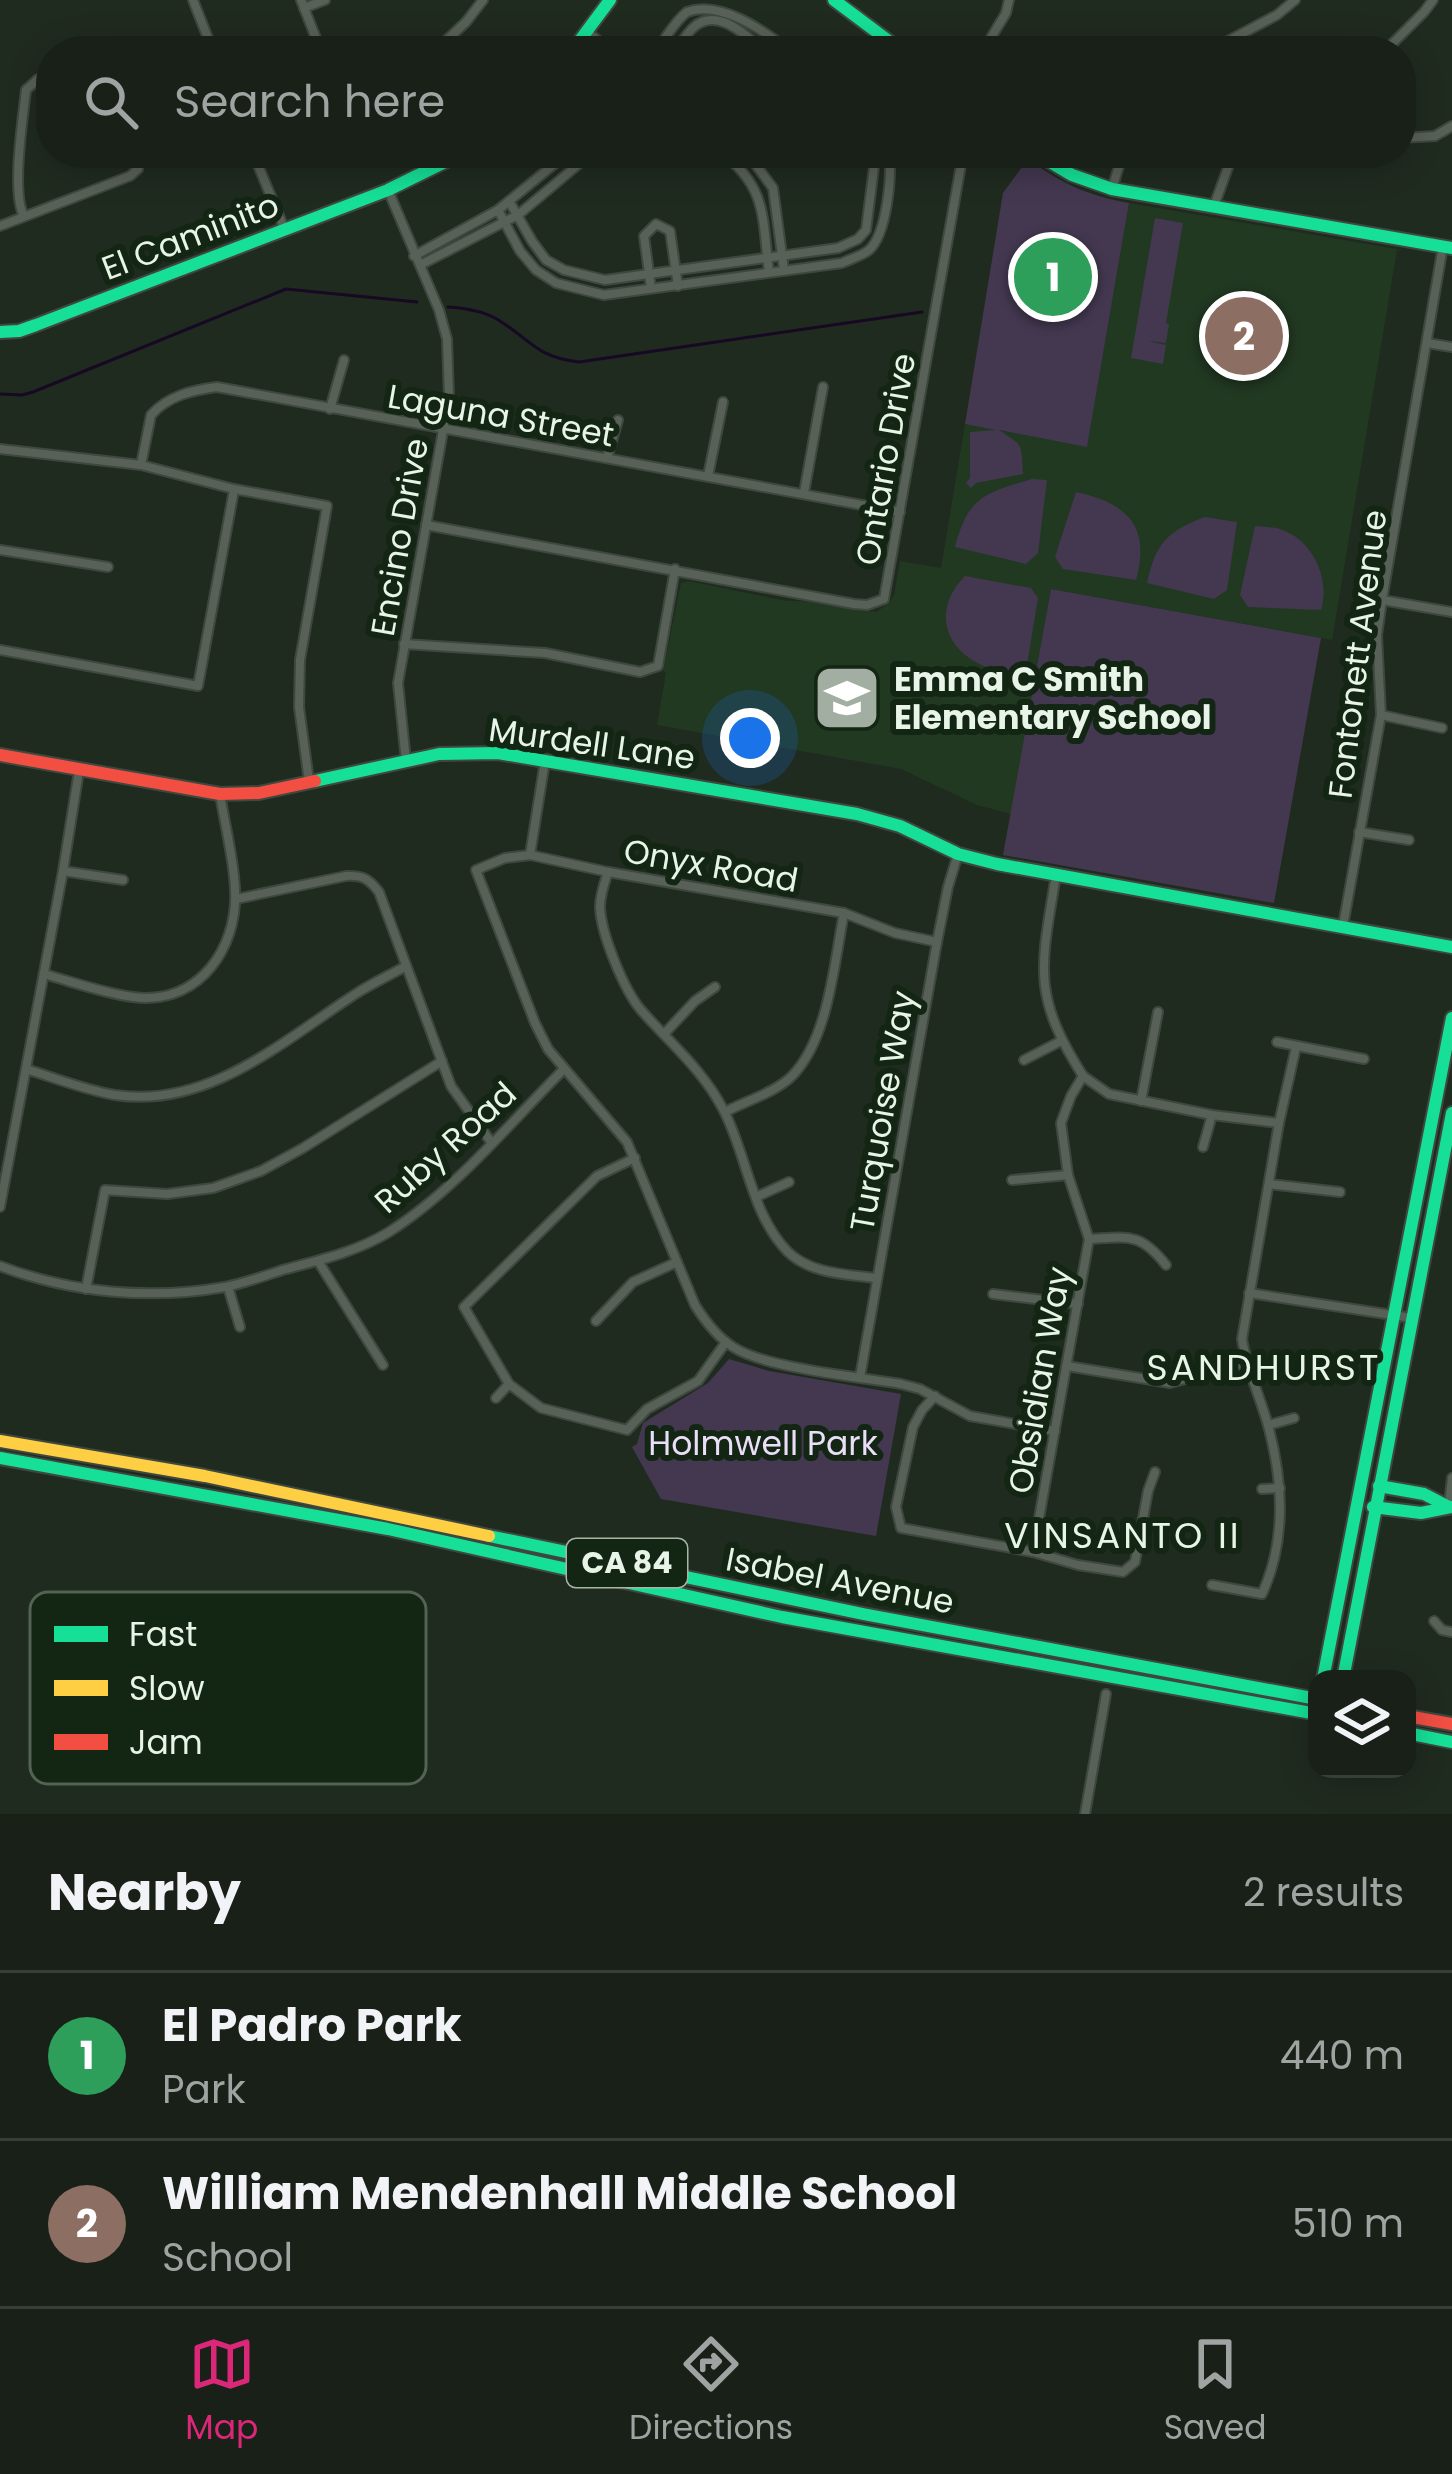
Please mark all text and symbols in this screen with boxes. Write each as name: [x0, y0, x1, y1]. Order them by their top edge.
search box: [36, 36, 1416, 168]
icon: search: [78, 69, 144, 135]
text: Search here: [174, 70, 445, 133]
street label: El Caminito: [95, 181, 285, 292]
pin: 1: [1014, 232, 1092, 322]
pin: 2: [1205, 291, 1283, 381]
street label: Ontario Drive: [844, 349, 927, 569]
street label: Laguna Street: [384, 372, 618, 459]
street label: Encino Drive: [359, 435, 440, 640]
street label: Fontonett Avenue: [1316, 507, 1399, 801]
place label: Emma C Smith Elementary School: [894, 656, 1212, 741]
school or university icon: Emma C Smith Elementary School: [812, 663, 882, 733]
street label: Murdell Lane: [486, 706, 698, 781]
your location: [720, 708, 780, 768]
street label: Onyx Road: [620, 827, 802, 904]
street label: Turquoise Way: [838, 987, 927, 1235]
street label: Ruby Road: [364, 1071, 527, 1224]
street label: Obsidian Way: [996, 1263, 1083, 1497]
district label: SANDHURST: [1147, 1342, 1381, 1393]
park label: Holmwell Park: [648, 1420, 878, 1467]
district label: VINSANTO II: [1004, 1510, 1242, 1561]
street label: Isabel Avenue: [722, 1535, 958, 1626]
road number: CA 84: [567, 1539, 687, 1587]
legend: [30, 1592, 426, 1784]
text: Fast: [129, 1611, 197, 1658]
text: Slow: [129, 1665, 205, 1712]
map controls: [1308, 1670, 1416, 1778]
button: layers: [1308, 1670, 1416, 1778]
text: Jam: [129, 1719, 203, 1766]
text: Nearby: [48, 1856, 241, 1928]
text: 2 results: [1243, 1865, 1404, 1920]
text: El Padro Park: [162, 1994, 462, 2057]
text: 1: [80, 2028, 94, 2083]
text: 440 m: [1280, 2028, 1404, 2083]
text: Park: [162, 2062, 246, 2117]
text: William Mendenhall Middle School: [162, 2162, 957, 2225]
text: 2: [76, 2196, 98, 2251]
text: 510 m: [1292, 2196, 1404, 2251]
text: School: [162, 2230, 293, 2285]
tab: Map: [185, 2331, 258, 2453]
tab: Directions: [629, 2331, 793, 2453]
tab: Saved: [1164, 2331, 1267, 2453]

